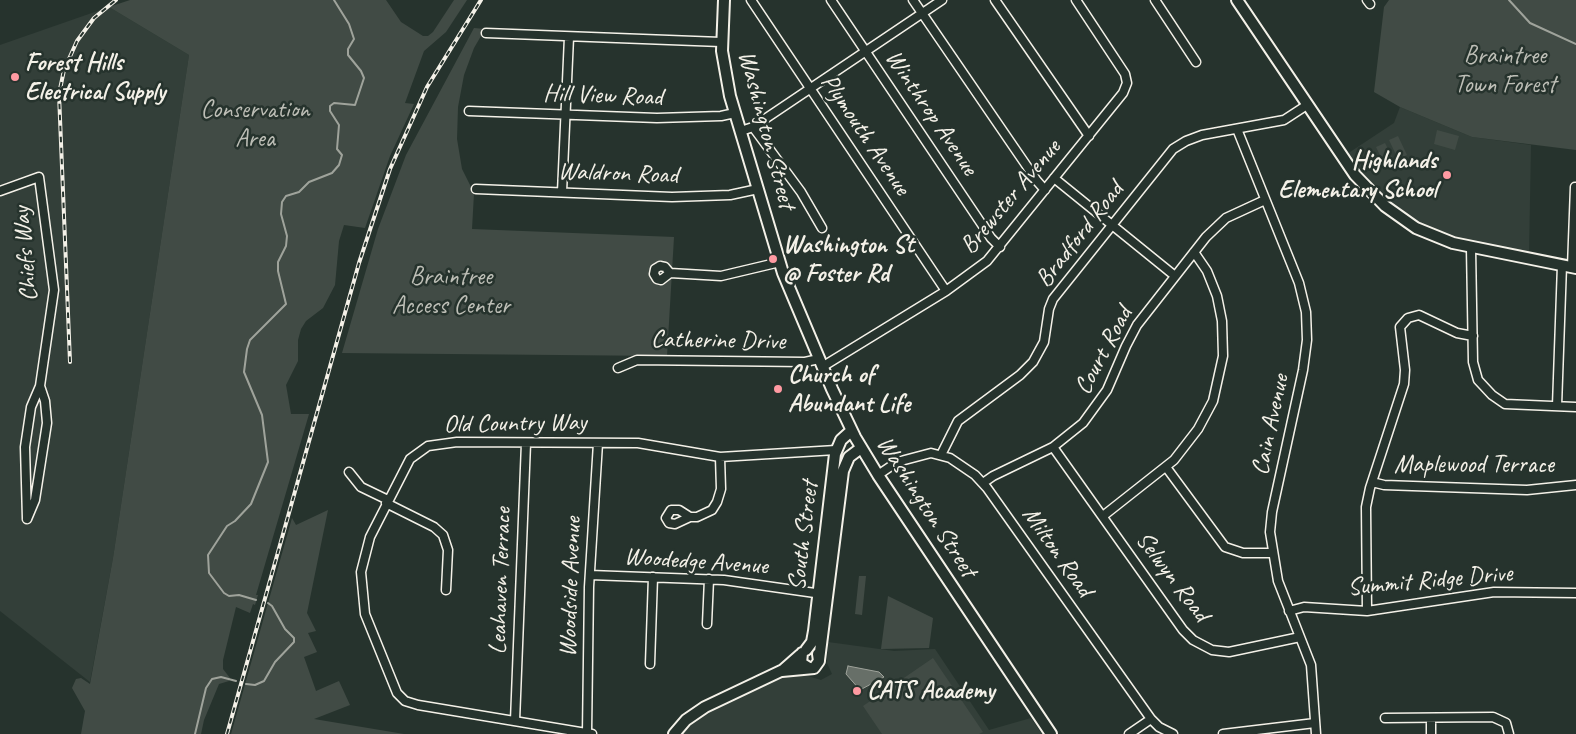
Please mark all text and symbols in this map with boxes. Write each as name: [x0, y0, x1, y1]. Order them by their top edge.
park label: Braintree Town Forest: [1454, 41, 1556, 100]
street label: Winthrop Avenue: [878, 44, 984, 182]
place label: Forest Hills Electrical Supply: [25, 48, 165, 107]
street label: Washington Street: [730, 48, 802, 212]
street label: Plymouth Avenue: [813, 69, 917, 201]
marker: Forest Hills Electrical Supply: [9, 71, 21, 83]
street label: Hill View Road: [543, 79, 663, 113]
park label: Conservation Area: [200, 95, 310, 154]
street label: Brewster Avenue: [954, 134, 1068, 260]
place label: Highlands Elementary School: [1278, 146, 1437, 205]
street label: Waldron Road: [558, 157, 678, 191]
marker: Highlands Elementary School: [1441, 169, 1453, 181]
street label: Bradford Road: [1030, 176, 1130, 294]
street label: Chiefs Way: [7, 205, 45, 303]
place label: Washington St @ Foster Rd: [783, 230, 914, 289]
marker: Washington St @ Foster Rd: [767, 253, 779, 265]
park label: Braintree Access Center: [392, 262, 510, 321]
street label: Court Road: [1068, 302, 1140, 400]
street label: Catherine Drive: [651, 325, 785, 357]
place label: Church of Abundant Life: [788, 360, 910, 419]
street label: Cain Avenue: [1246, 372, 1296, 478]
marker: Church of Abundant Life: [772, 383, 784, 395]
street label: Old Country Way: [443, 408, 587, 440]
street label: Washington Street: [869, 431, 983, 583]
street label: Maplewood Terrace: [1394, 450, 1554, 480]
street label: South Street: [782, 480, 826, 592]
street label: Milton Road: [1015, 501, 1099, 603]
street label: Leahaven Terrace: [483, 507, 519, 655]
street label: Woodside Avenue: [554, 516, 588, 658]
street label: Selwyn Road: [1128, 526, 1216, 628]
street label: Woodedge Avenue: [623, 542, 769, 582]
street label: Summit Ridge Drive: [1346, 559, 1514, 603]
place label: CATS Academy: [867, 676, 994, 706]
marker: CATS Academy: [851, 685, 863, 697]

